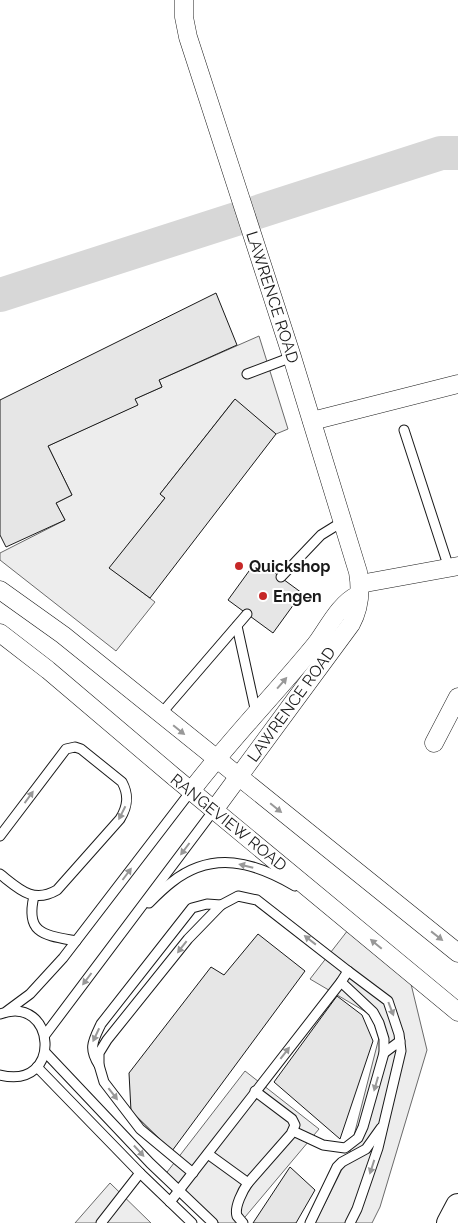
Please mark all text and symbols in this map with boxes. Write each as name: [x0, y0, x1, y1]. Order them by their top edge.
street label: LAWRENCE ROAD: [242, 229, 303, 366]
place label: Quickshop: [249, 557, 330, 576]
marker: Quickshop: [233, 560, 245, 572]
place label: Engen: [273, 587, 322, 606]
marker: Engen: [257, 590, 269, 602]
street label: LAWRENCE ROAD: [243, 643, 340, 766]
one-way arrow: [276, 677, 288, 689]
one-way arrow: [172, 724, 185, 735]
street label: RANGEVIEW ROAD: [167, 770, 291, 875]
one-way arrow: [24, 790, 34, 804]
one-way arrow: [269, 802, 282, 813]
one-way arrow: [118, 806, 126, 821]
one-way arrow: [179, 842, 190, 855]
one-way arrow: [239, 862, 254, 870]
one-way arrow: [122, 867, 133, 880]
one-way arrow: [430, 931, 443, 942]
one-way arrow: [304, 935, 317, 946]
one-way arrow: [371, 938, 383, 950]
one-way arrow: [177, 940, 187, 953]
one-way arrow: [82, 972, 92, 986]
one-way arrow: [388, 1002, 396, 1017]
one-way arrow: [92, 1028, 100, 1042]
one-way arrow: [280, 1047, 291, 1060]
one-way arrow: [371, 1076, 379, 1091]
one-way arrow: [108, 1087, 119, 1100]
one-way arrow: [133, 1145, 145, 1157]
one-way arrow: [368, 1159, 376, 1174]

